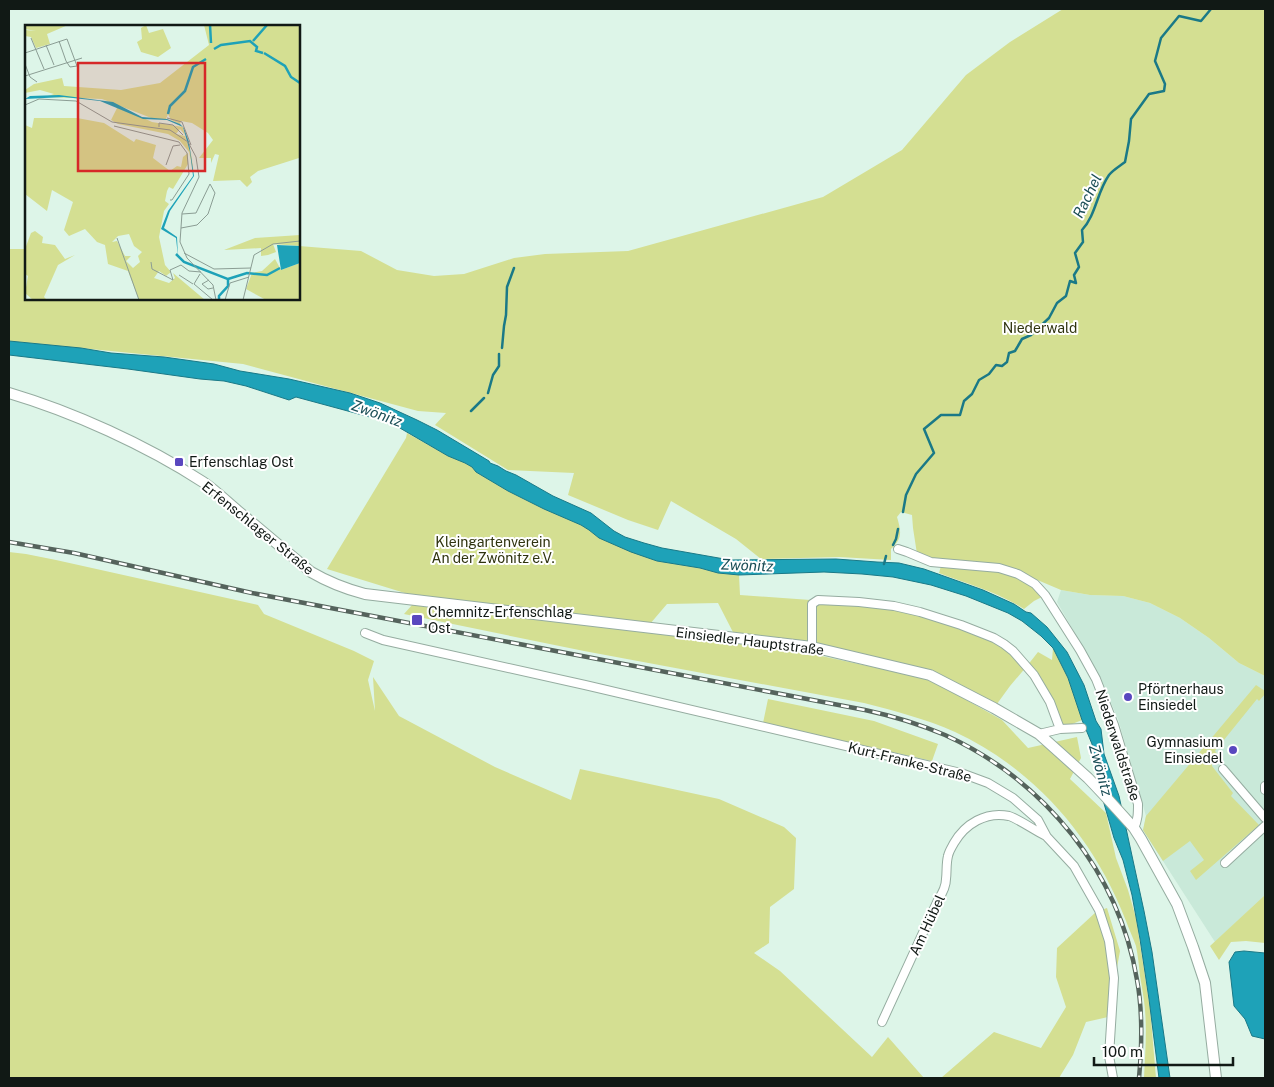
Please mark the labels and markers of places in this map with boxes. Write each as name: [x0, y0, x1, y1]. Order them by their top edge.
place label: Erfenschlag Ost: [189, 454, 294, 470]
marker: Erfenschlag Ost: [173, 456, 185, 468]
place label: Chemnitz-Erfenschlag Ost: [428, 604, 573, 636]
marker: Chemnitz-Erfenschlag Ost: [410, 613, 424, 627]
place label: Pförtnerhaus Einsiedel: [1138, 681, 1224, 713]
marker: Pförtnerhaus Einsiedel: [1122, 691, 1134, 703]
place label: Gymnasium Einsiedel: [1147, 734, 1223, 766]
marker: Gymnasium Einsiedel: [1227, 744, 1239, 756]

